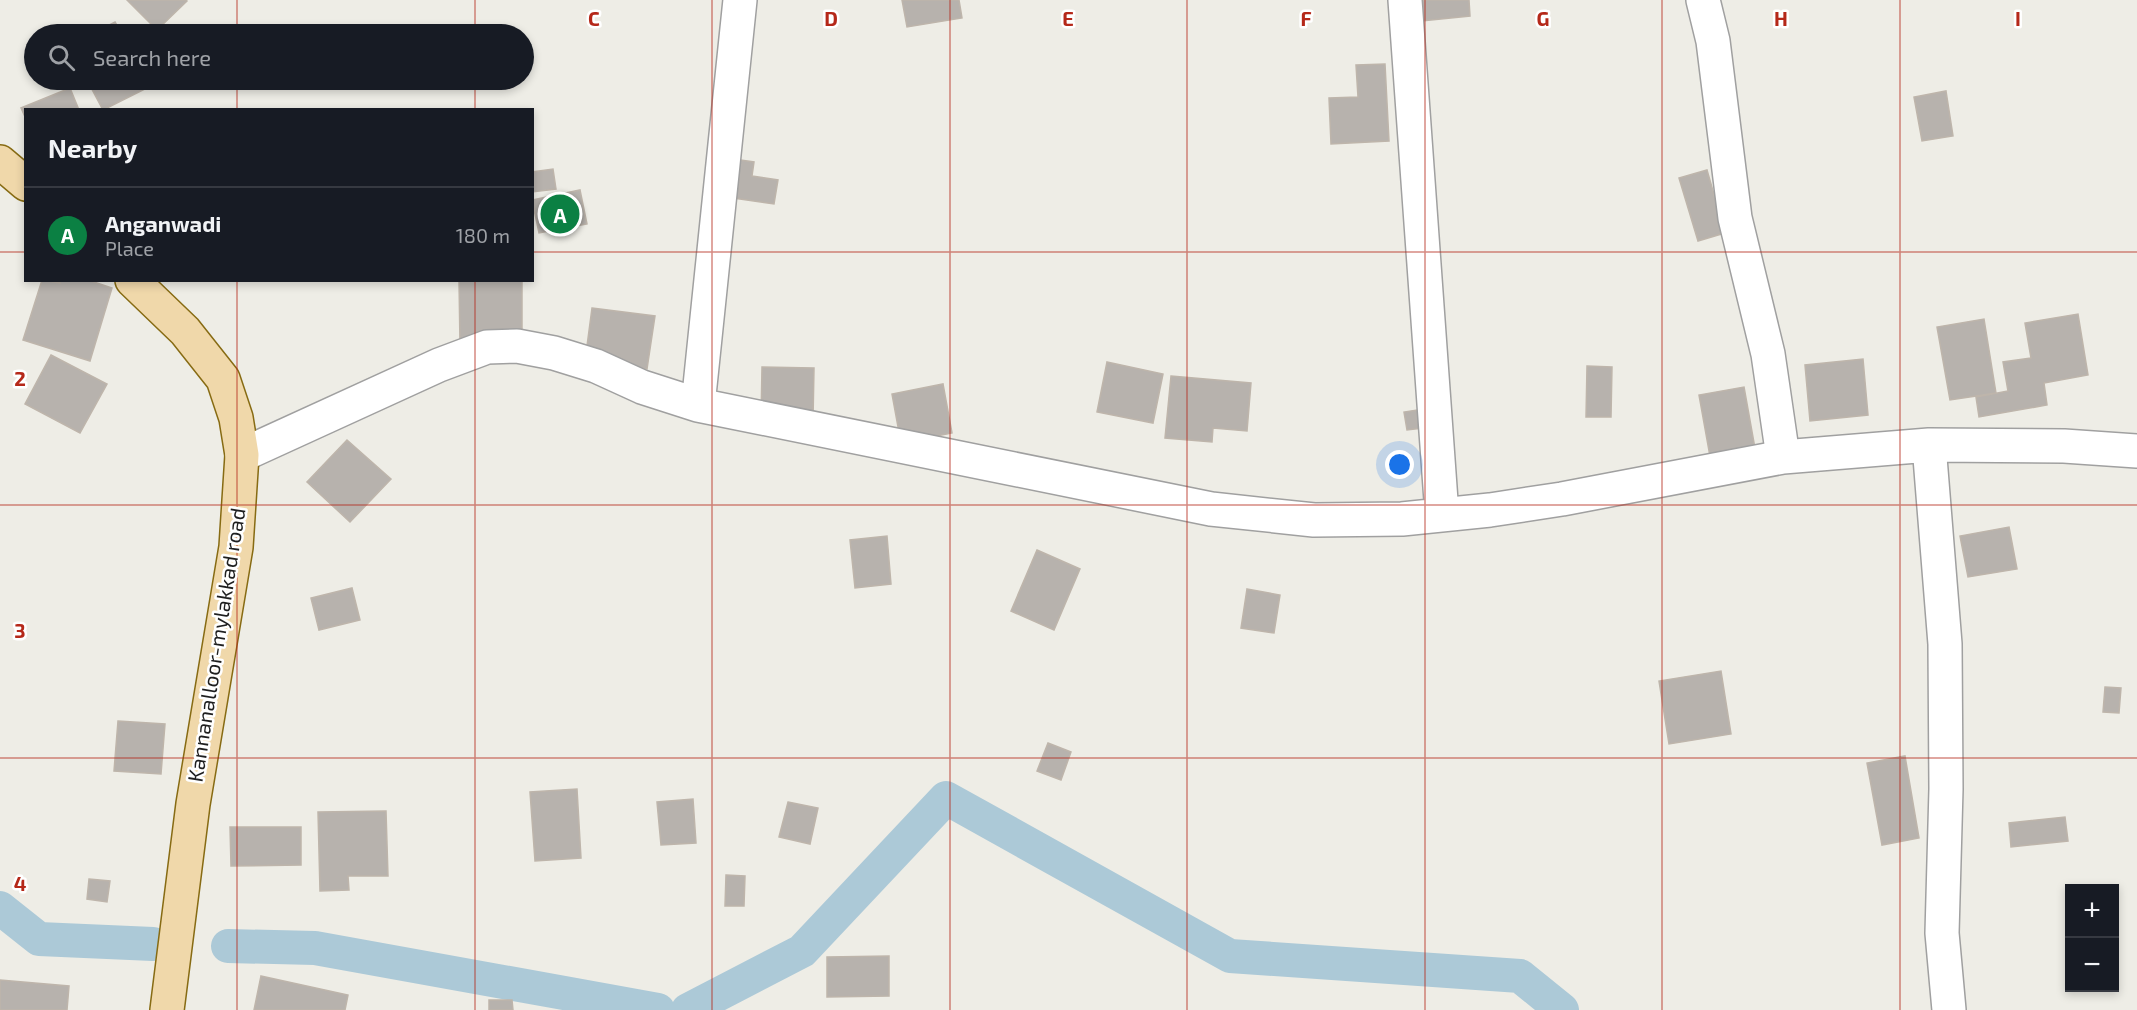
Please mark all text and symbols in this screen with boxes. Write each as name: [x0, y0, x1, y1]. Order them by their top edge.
text: C: [588, 6, 600, 30]
text: D: [824, 6, 838, 30]
text: E: [1062, 6, 1074, 30]
text: F: [1300, 6, 1312, 30]
text: G: [1537, 6, 1549, 30]
text: H: [1774, 6, 1788, 30]
text: I: [2015, 6, 2021, 30]
search box: [24, 24, 534, 90]
icon: search: [45, 41, 78, 74]
text: Search here: [93, 44, 211, 70]
text: Nearby: [48, 132, 137, 163]
pin: A: [540, 192, 580, 236]
text: Anganwadi: [105, 210, 221, 236]
text: A: [61, 223, 74, 247]
text: 180 m: [456, 223, 510, 247]
text: Place: [105, 236, 154, 260]
text: 2: [14, 366, 26, 390]
your location: [1385, 450, 1414, 479]
street label: Kannanalloor-mylakkad road: [181, 506, 250, 784]
text: 3: [14, 618, 26, 642]
text: 4: [14, 871, 27, 895]
map controls: [2065, 884, 2119, 992]
button: +: [2065, 884, 2119, 938]
button: −: [2065, 938, 2119, 992]

